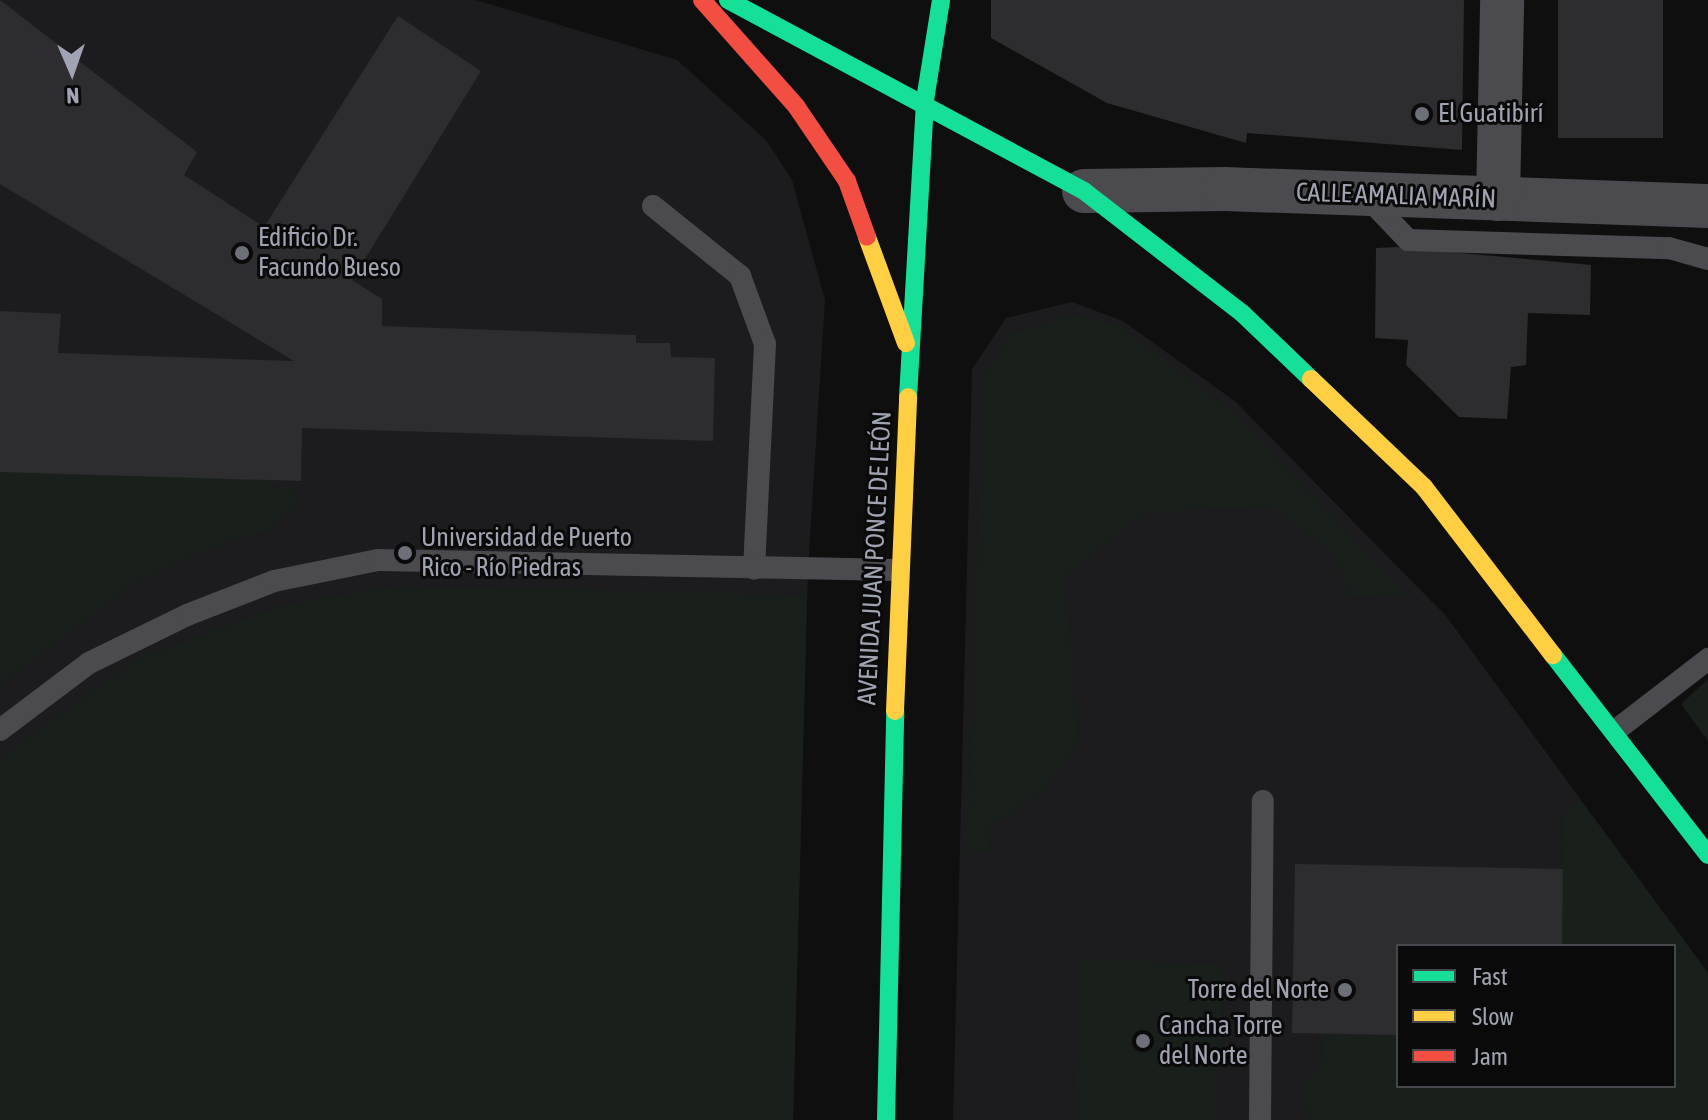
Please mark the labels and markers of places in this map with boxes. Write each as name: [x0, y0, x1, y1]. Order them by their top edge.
place label: El Guatibirí: [1438, 98, 1543, 130]
marker: El Guatibirí: [1413, 105, 1431, 123]
place label: Edificio Dr. Facundo Bueso: [258, 222, 401, 284]
marker: Edificio Dr. Facundo Bueso: [233, 244, 251, 262]
place label: Universidad de Puerto Rico - Río Piedras: [421, 522, 632, 584]
marker: Universidad de Puerto Rico - Río Piedras: [396, 544, 414, 562]
place label: Torre del Norte: [1188, 974, 1329, 1006]
marker: Torre del Norte: [1336, 981, 1354, 999]
place label: Cancha Torre del Norte: [1159, 1010, 1282, 1072]
marker: Cancha Torre del Norte: [1134, 1032, 1152, 1050]

